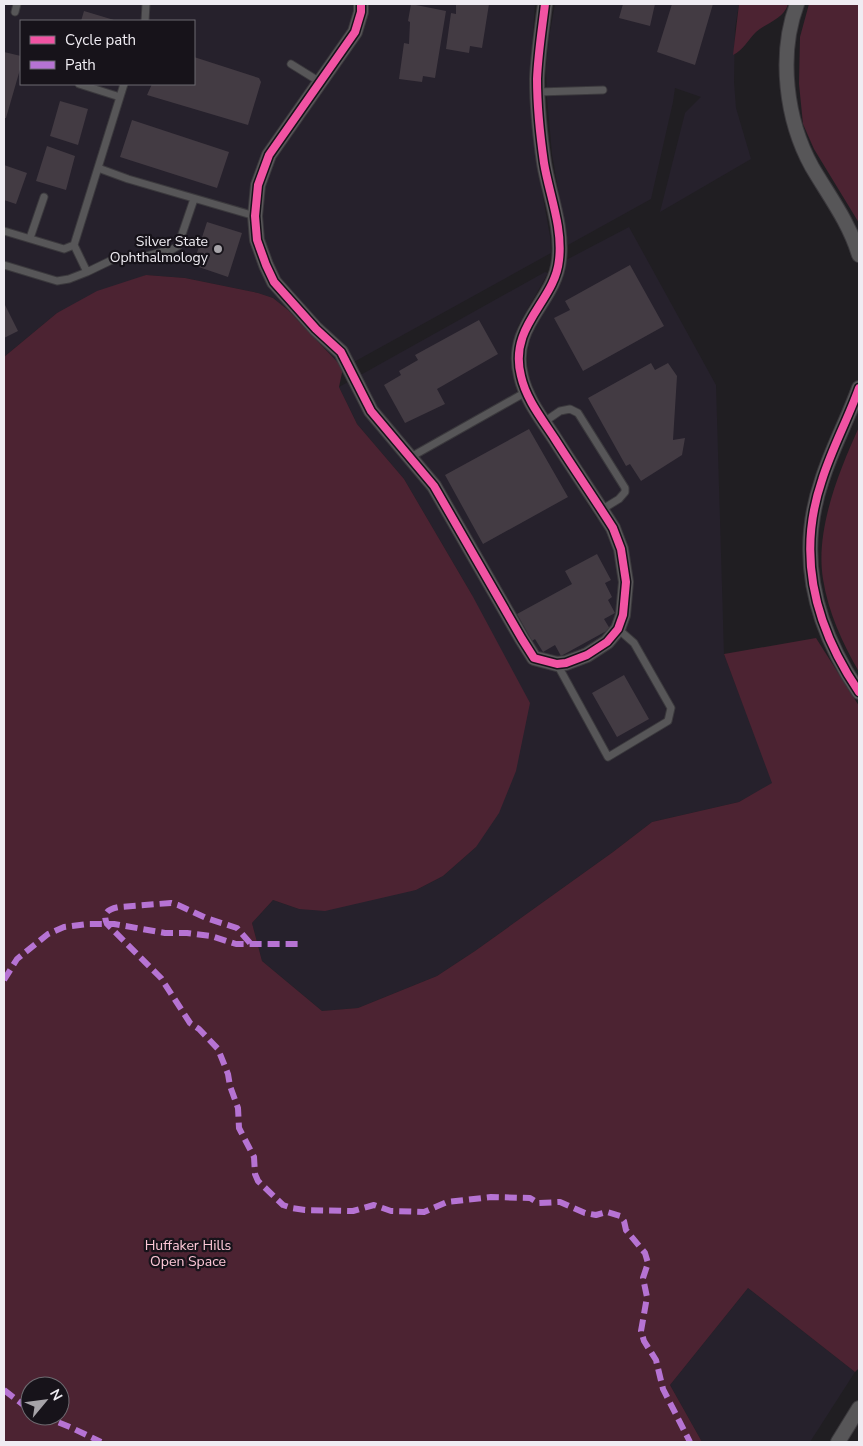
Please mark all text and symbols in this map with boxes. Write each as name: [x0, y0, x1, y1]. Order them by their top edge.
legend: [20, 20, 195, 85]
text: Cycle path: [65, 30, 136, 50]
text: Path: [65, 55, 96, 75]
place label: Silver State Ophthalmology: [110, 232, 209, 267]
marker: Silver State Ophthalmology: [212, 243, 224, 255]
park label: Huffaker Hills Open Space: [145, 1236, 232, 1271]
north arrow: [20, 1376, 70, 1426]
text: N: [45, 1386, 67, 1404]

